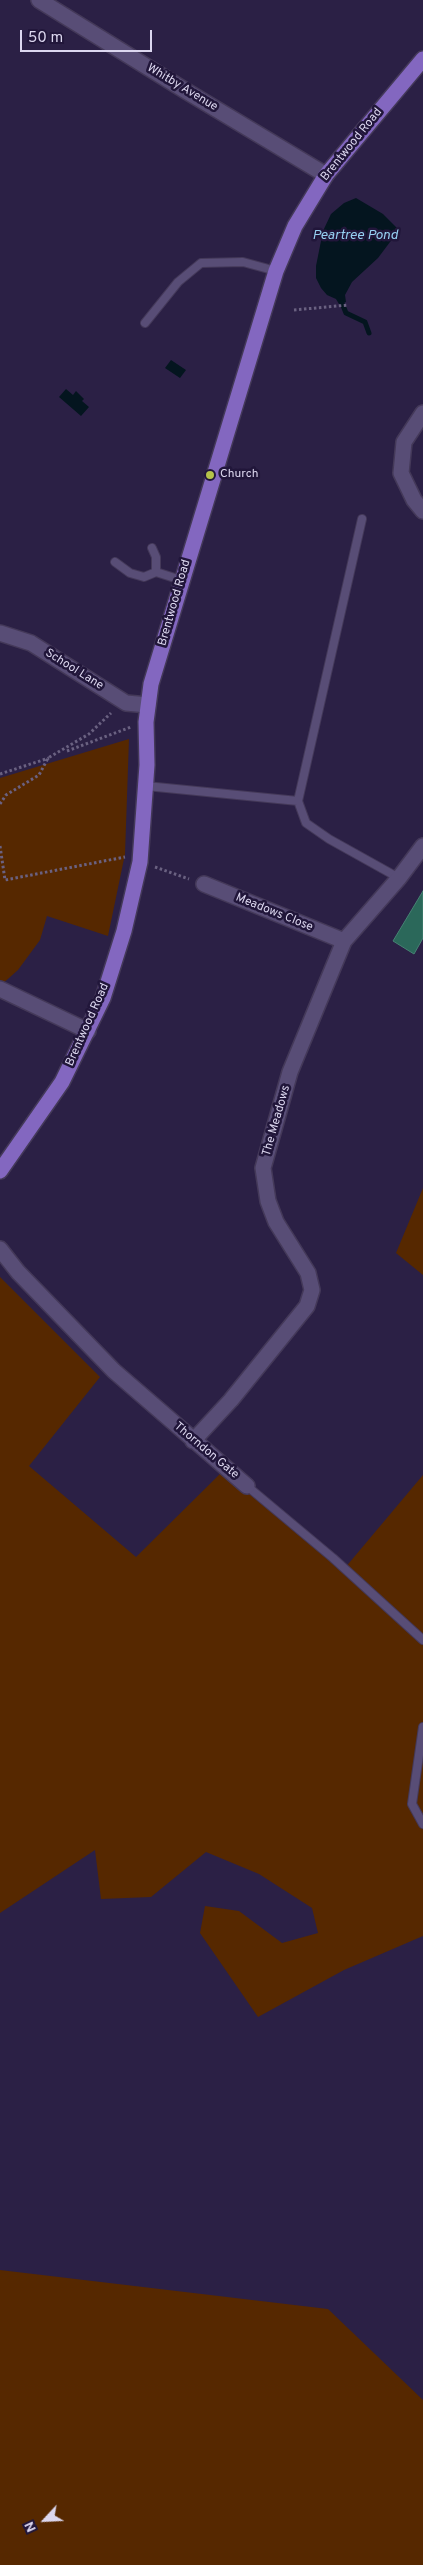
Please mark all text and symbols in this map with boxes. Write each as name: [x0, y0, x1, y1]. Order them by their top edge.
scale bar: [22, 20, 155, 52]
text: 50 m: [28, 29, 63, 48]
street label: Whitby Avenue: [144, 61, 220, 115]
street label: Brentwood Road: [318, 106, 386, 184]
water label: Peartree Pond: [312, 228, 398, 244]
place label: Church: [220, 468, 258, 482]
marker: Church: [204, 469, 216, 481]
street label: Brentwood Road: [156, 558, 194, 648]
street label: School Lane: [42, 646, 106, 694]
street label: Meadows Close: [233, 891, 315, 935]
street label: Brentwood Road: [63, 981, 113, 1069]
street label: The Meadows: [260, 1084, 294, 1158]
street label: Thorndon Gate: [171, 1420, 241, 1482]
north arrow: [20, 2495, 70, 2545]
text: N: [21, 2518, 41, 2535]

